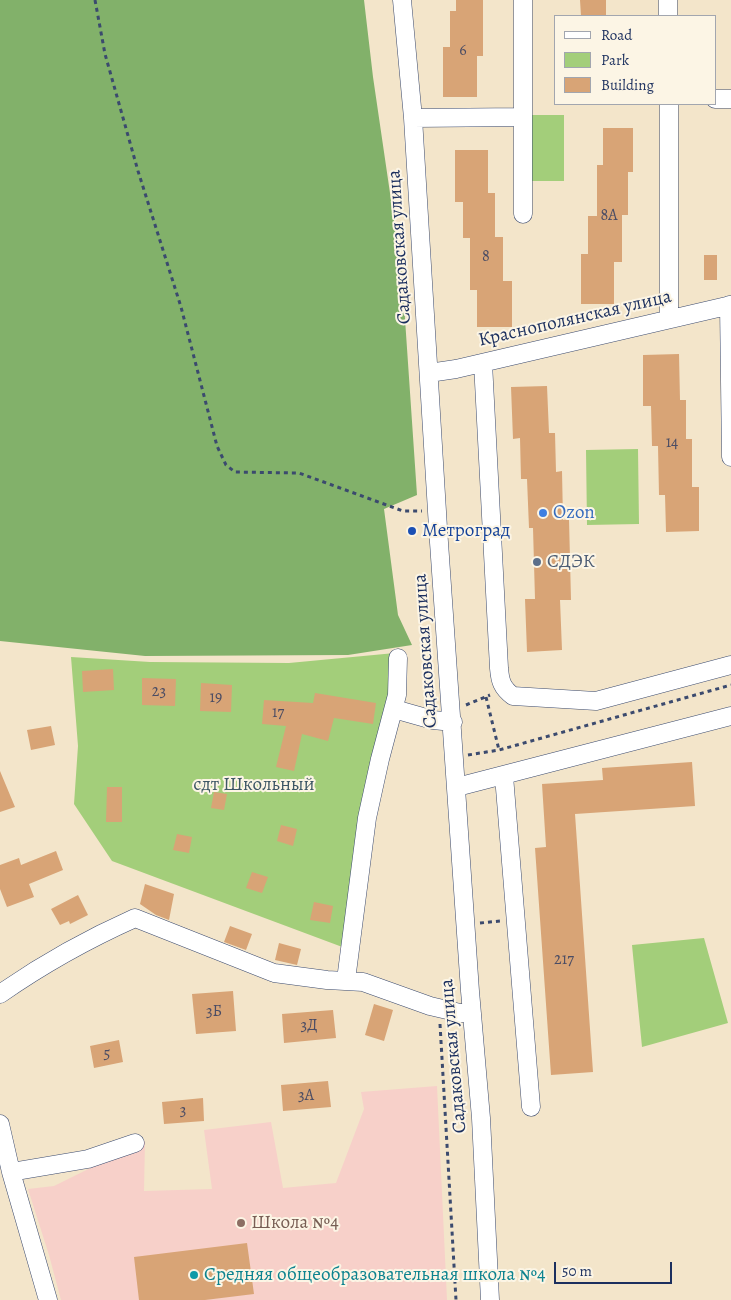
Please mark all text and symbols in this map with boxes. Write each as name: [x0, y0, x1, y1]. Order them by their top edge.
legend: [554, 15, 716, 105]
text: Road: [601, 25, 632, 45]
house number: 6: [459, 41, 467, 61]
text: Park: [601, 50, 629, 70]
text: Building: [601, 75, 654, 95]
street label: Садаковская улица: [383, 169, 417, 325]
house number: 8А: [600, 206, 618, 226]
house number: 8: [482, 247, 490, 267]
street label: Краснополянская улица: [476, 286, 674, 352]
house number: 14: [666, 433, 678, 453]
place label: Ozon: [553, 502, 595, 524]
marker: Ozon: [537, 507, 549, 519]
place label: Метроград: [422, 520, 510, 542]
marker: Метроград: [406, 525, 418, 537]
place label: СДЭК: [547, 551, 595, 573]
marker: СДЭК: [531, 556, 543, 568]
street label: Садаковская улица: [409, 573, 443, 729]
house number: 23: [152, 682, 166, 702]
house number: 19: [210, 688, 222, 708]
house number: 17: [272, 703, 284, 723]
park label: сдт Школьный: [193, 774, 315, 796]
house number: 217: [554, 950, 574, 970]
street label: Садаковская улица: [436, 978, 472, 1134]
house number: 3Б: [206, 1002, 222, 1022]
house number: 3Д: [301, 1016, 317, 1036]
house number: 5: [104, 1044, 110, 1064]
house number: 3А: [298, 1086, 314, 1106]
house number: 3: [180, 1101, 186, 1121]
place label: Школа №4: [251, 1212, 339, 1234]
marker: Школа №4: [235, 1217, 247, 1229]
scale bar: [556, 1252, 674, 1284]
text: 50 m: [562, 1261, 592, 1281]
place label: Средняя общеобразовательная школа №4: [204, 1264, 546, 1286]
marker: Средняя общеобразовательная школа №4: [188, 1269, 200, 1281]

